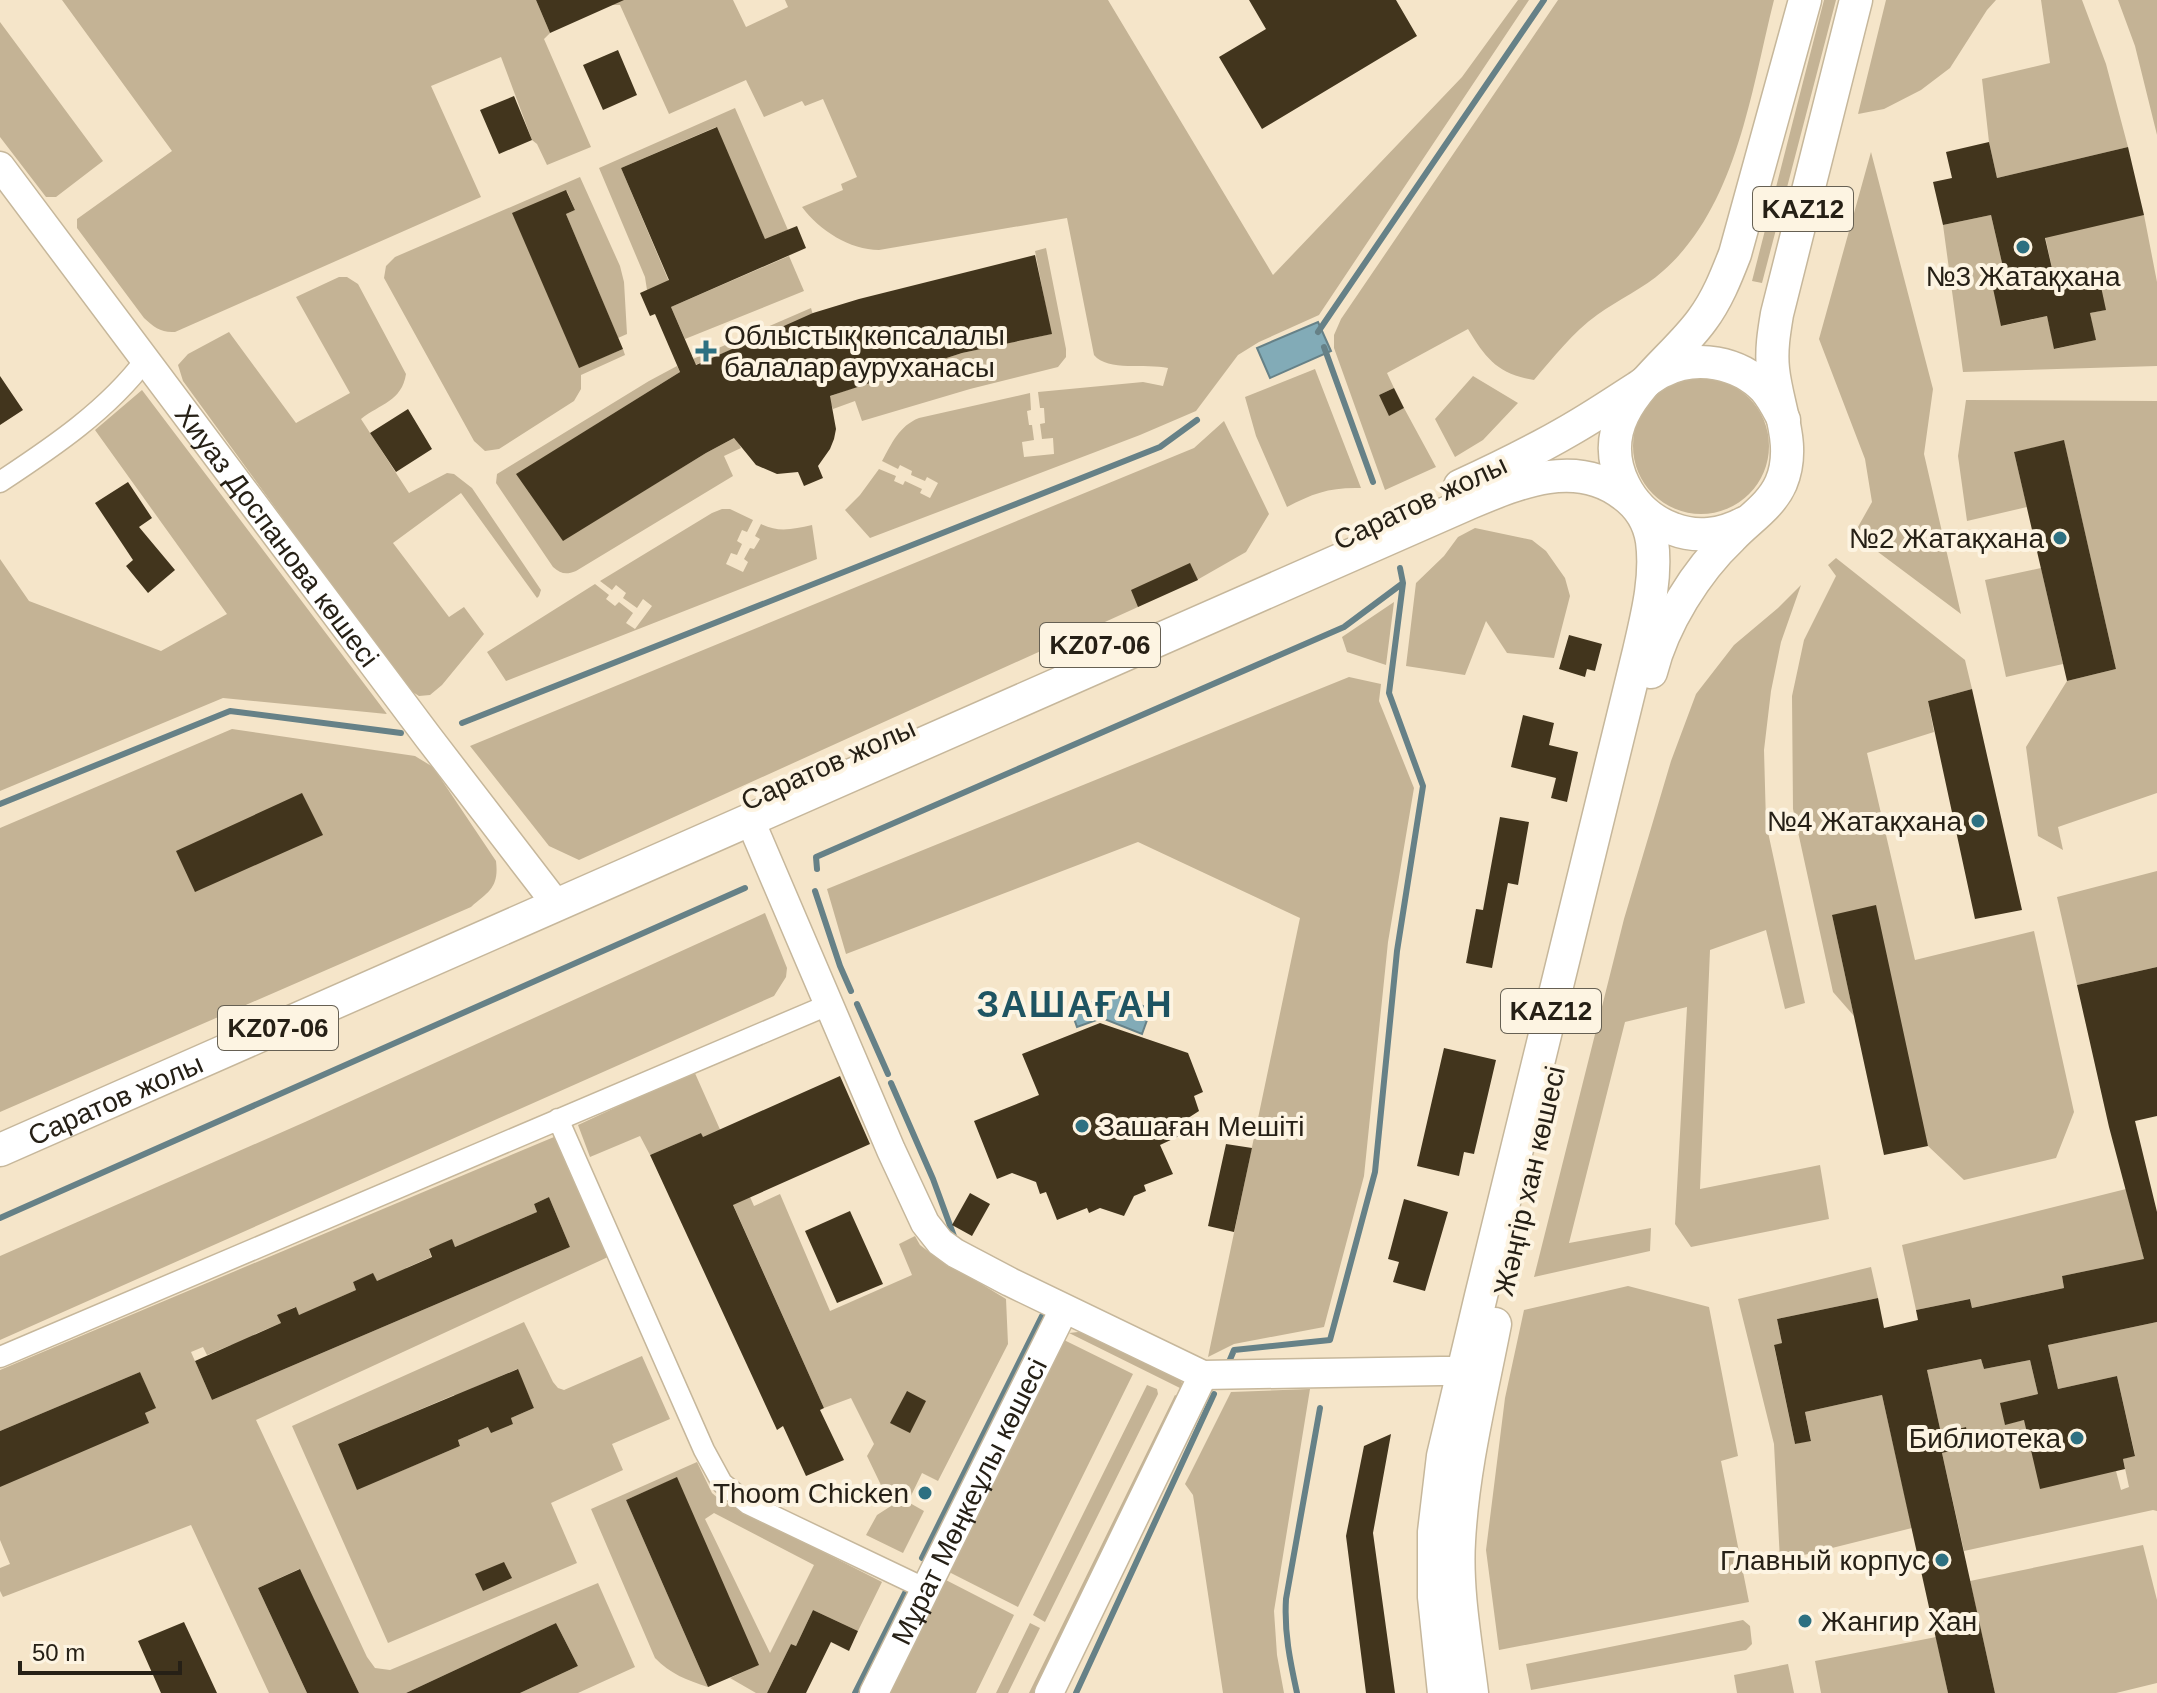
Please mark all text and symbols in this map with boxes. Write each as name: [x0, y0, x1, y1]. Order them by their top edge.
road number: KAZ12: [1753, 187, 1853, 231]
marker: №3 Жатақхана: [2014, 238, 2032, 256]
place label: №3 Жатақхана: [1925, 261, 2121, 292]
place label: Облыстық көпсалалы балалар ауруханасы: [724, 320, 1005, 383]
marker: Облыстық көпсалалы балалар ауруханасы: [695, 340, 717, 362]
street label: Хиуаз Доспанова көшесі: [169, 399, 385, 673]
street label: Саратов жолы: [1329, 449, 1512, 556]
place label: №2 Жатақхана: [1849, 523, 2044, 554]
marker: №2 Жатақхана: [2051, 529, 2069, 547]
road number: KZ07-06: [1040, 623, 1160, 667]
street label: Саратов жолы: [736, 712, 920, 817]
place label: №4 Жатақхана: [1767, 806, 1962, 837]
marker: №4 Жатақхана: [1969, 812, 1987, 830]
district label: ЗАШАҒАН: [976, 984, 1174, 1025]
road number: KAZ12: [1501, 989, 1601, 1033]
road number: KZ07-06: [218, 1006, 338, 1050]
street label: Саратов жолы: [23, 1048, 208, 1152]
street label: Жәңгір хан көшесі: [1488, 1063, 1571, 1299]
place label: Зашаған Мешіті: [1098, 1111, 1305, 1142]
marker: Зашаған Мешіті: [1073, 1117, 1091, 1135]
street label: Мұрат Мөңкеұлы көшесі: [886, 1353, 1053, 1650]
place label: Библиотека: [1909, 1423, 2061, 1454]
marker: Библиотека: [2068, 1429, 2086, 1447]
place label: Thoom Chicken: [713, 1478, 909, 1509]
marker: Thoom Chicken: [916, 1484, 934, 1502]
place label: Главный корпус: [1720, 1545, 1926, 1576]
marker: Главный корпус: [1933, 1551, 1951, 1569]
place label: Жангир Хан: [1821, 1606, 1977, 1637]
marker: Жангир Хан: [1796, 1612, 1814, 1630]
scale bar: [20, 1625, 180, 1675]
text: 50 m: [32, 1639, 85, 1666]

